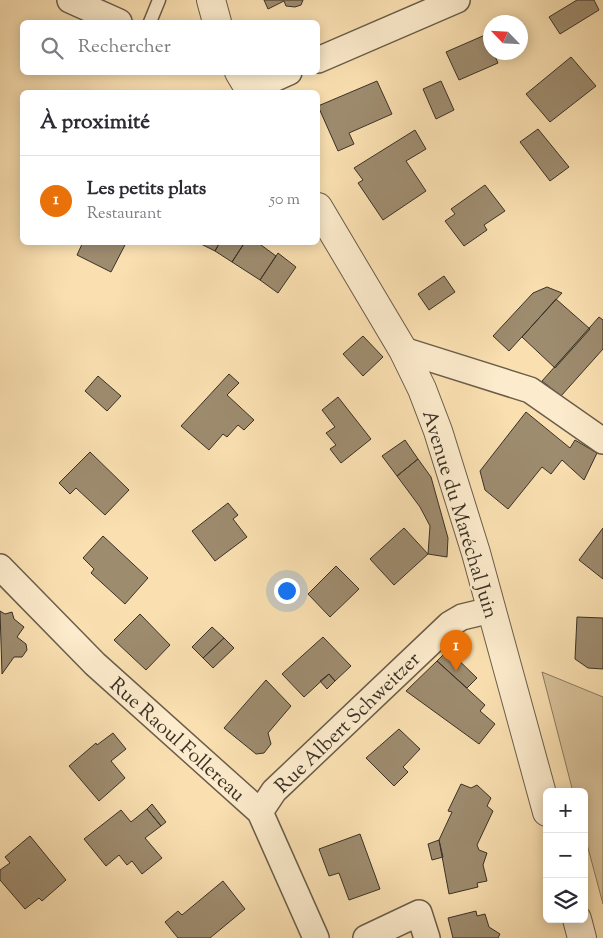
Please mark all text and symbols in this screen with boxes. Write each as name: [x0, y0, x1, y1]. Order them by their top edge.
north arrow: [483, 15, 528, 60]
search box: [20, 20, 320, 75]
icon: search: [38, 34, 66, 62]
text: Rechercher: [78, 34, 171, 61]
text: À proximité: [40, 108, 150, 138]
text: Les petits plats: [87, 176, 206, 203]
text: 1: [53, 189, 59, 212]
text: 50 m: [269, 189, 300, 212]
text: Restaurant: [87, 203, 162, 226]
street label: Avenue du Maréchal Juin: [413, 407, 504, 623]
your location: [274, 578, 300, 604]
pin: 1: [440, 630, 472, 671]
street label: Rue Albert Schweitzer: [269, 646, 428, 801]
street label: Rue Raoul Follereau: [102, 672, 251, 810]
map controls: [543, 788, 588, 923]
button: +: [543, 788, 588, 833]
button: −: [543, 833, 588, 878]
button: layers: [543, 878, 588, 923]

